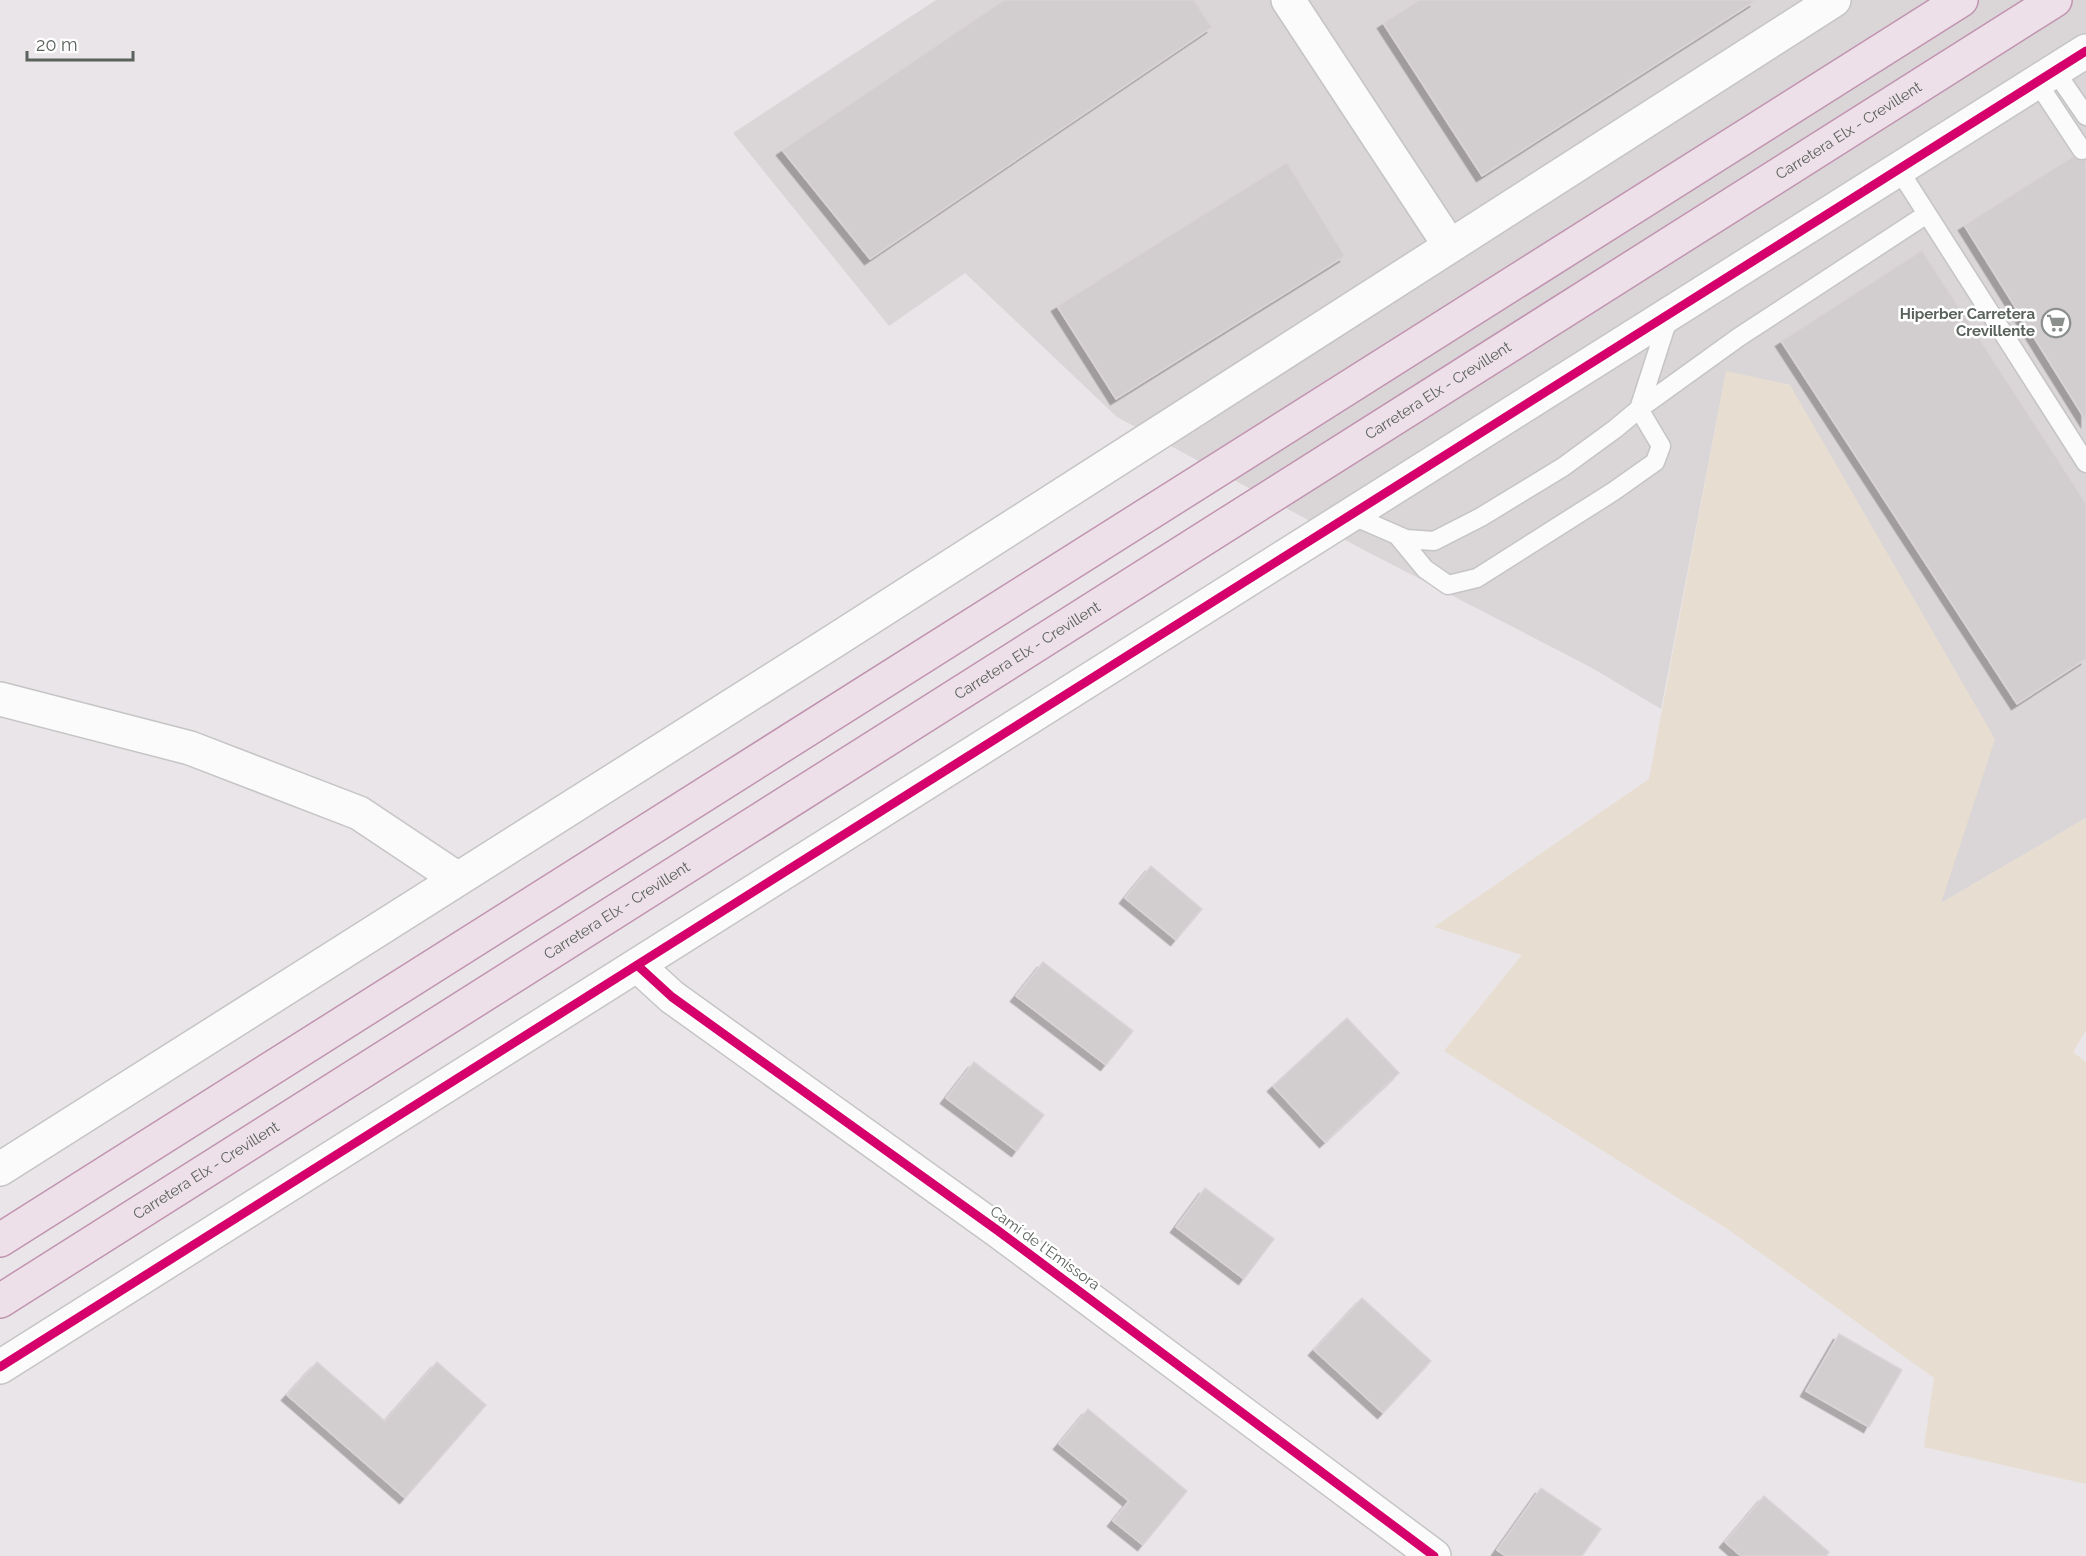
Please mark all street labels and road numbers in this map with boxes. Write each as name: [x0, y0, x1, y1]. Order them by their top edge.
street label: Carretera Elx - Crevillent: [1772, 78, 1925, 183]
street label: Carretera Elx - Crevillent: [1362, 338, 1514, 443]
street label: Carretera Elx - Crevillent: [951, 598, 1104, 703]
street label: Carretera Elx - Crevillent: [540, 858, 693, 963]
street label: Carretera Elx - Crevillent: [130, 1118, 282, 1223]
street label: Camí de l'Emissora: [987, 1202, 1103, 1294]

